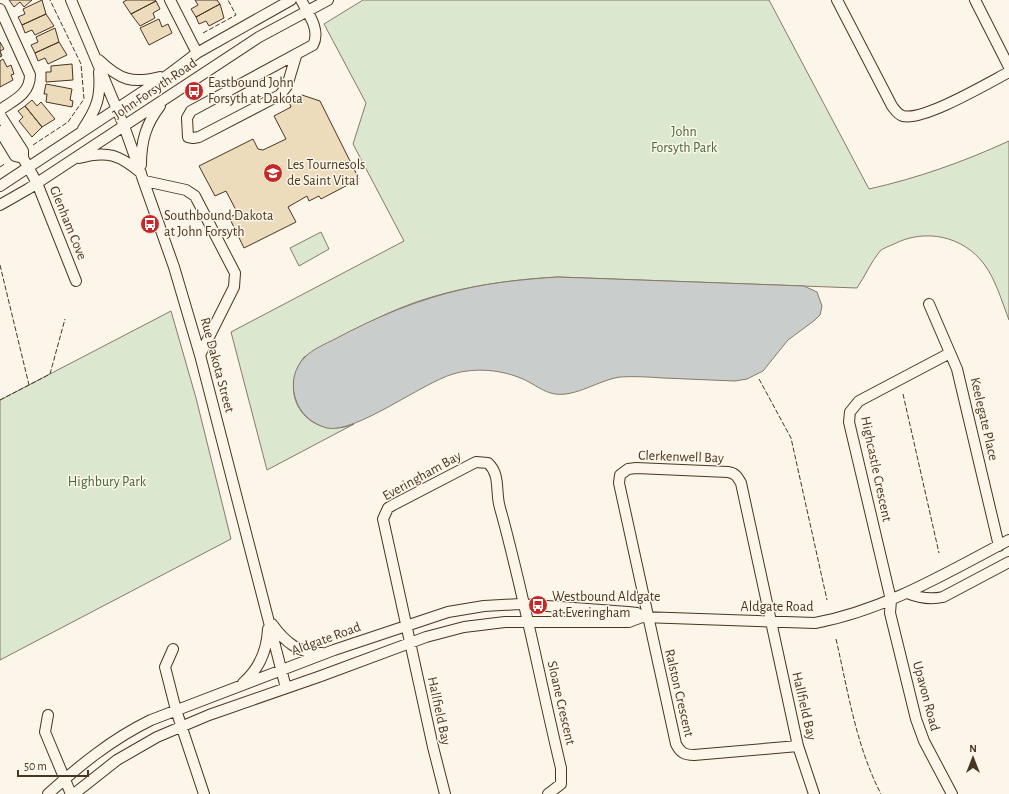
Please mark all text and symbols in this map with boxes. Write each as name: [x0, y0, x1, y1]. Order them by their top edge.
street label: John Forsyth Road: [111, 56, 199, 122]
place label: Eastbound John Forsyth at Dakota: [208, 76, 303, 106]
bus stop icon: Eastbound John Forsyth at Dakota: [183, 80, 205, 102]
park label: John Forsyth Park: [651, 125, 718, 155]
place label: Les Tournesols de Saint Vital: [287, 158, 365, 188]
school or university icon: Les Tournesols de Saint Vital: [262, 162, 284, 184]
street label: Glenham Cove: [47, 184, 89, 262]
place label: Southbound Dakota at John Forsyth: [164, 209, 274, 239]
bus stop icon: Southbound Dakota at John Forsyth: [139, 213, 161, 235]
street label: Rue Dakota Street: [198, 316, 237, 415]
street label: Keelegate Place: [968, 376, 1000, 462]
street label: Highcastle Crescent: [858, 415, 894, 523]
street label: Everingham Bay: [380, 449, 464, 503]
street label: Clerkenwell Bay: [638, 449, 724, 465]
park label: Highbury Park: [68, 475, 147, 489]
place label: Westbound Aldgate at Everingham: [552, 590, 660, 620]
bus stop icon: Westbound Aldgate at Everingham: [527, 594, 549, 616]
street label: Aldgate Road: [741, 600, 813, 614]
street label: Aldgate Road: [289, 620, 363, 658]
street label: Ralston Crescent: [662, 648, 696, 739]
street label: Sloane Crescent: [545, 660, 578, 747]
street label: Upavon Road: [910, 660, 942, 732]
street label: Hallfield Bay: [789, 670, 819, 742]
street label: Hallfield Bay: [425, 675, 453, 747]
north arrow: [953, 738, 993, 778]
text: N: [969, 743, 977, 754]
scale bar: [18, 752, 88, 778]
text: 50 m: [24, 760, 47, 772]

